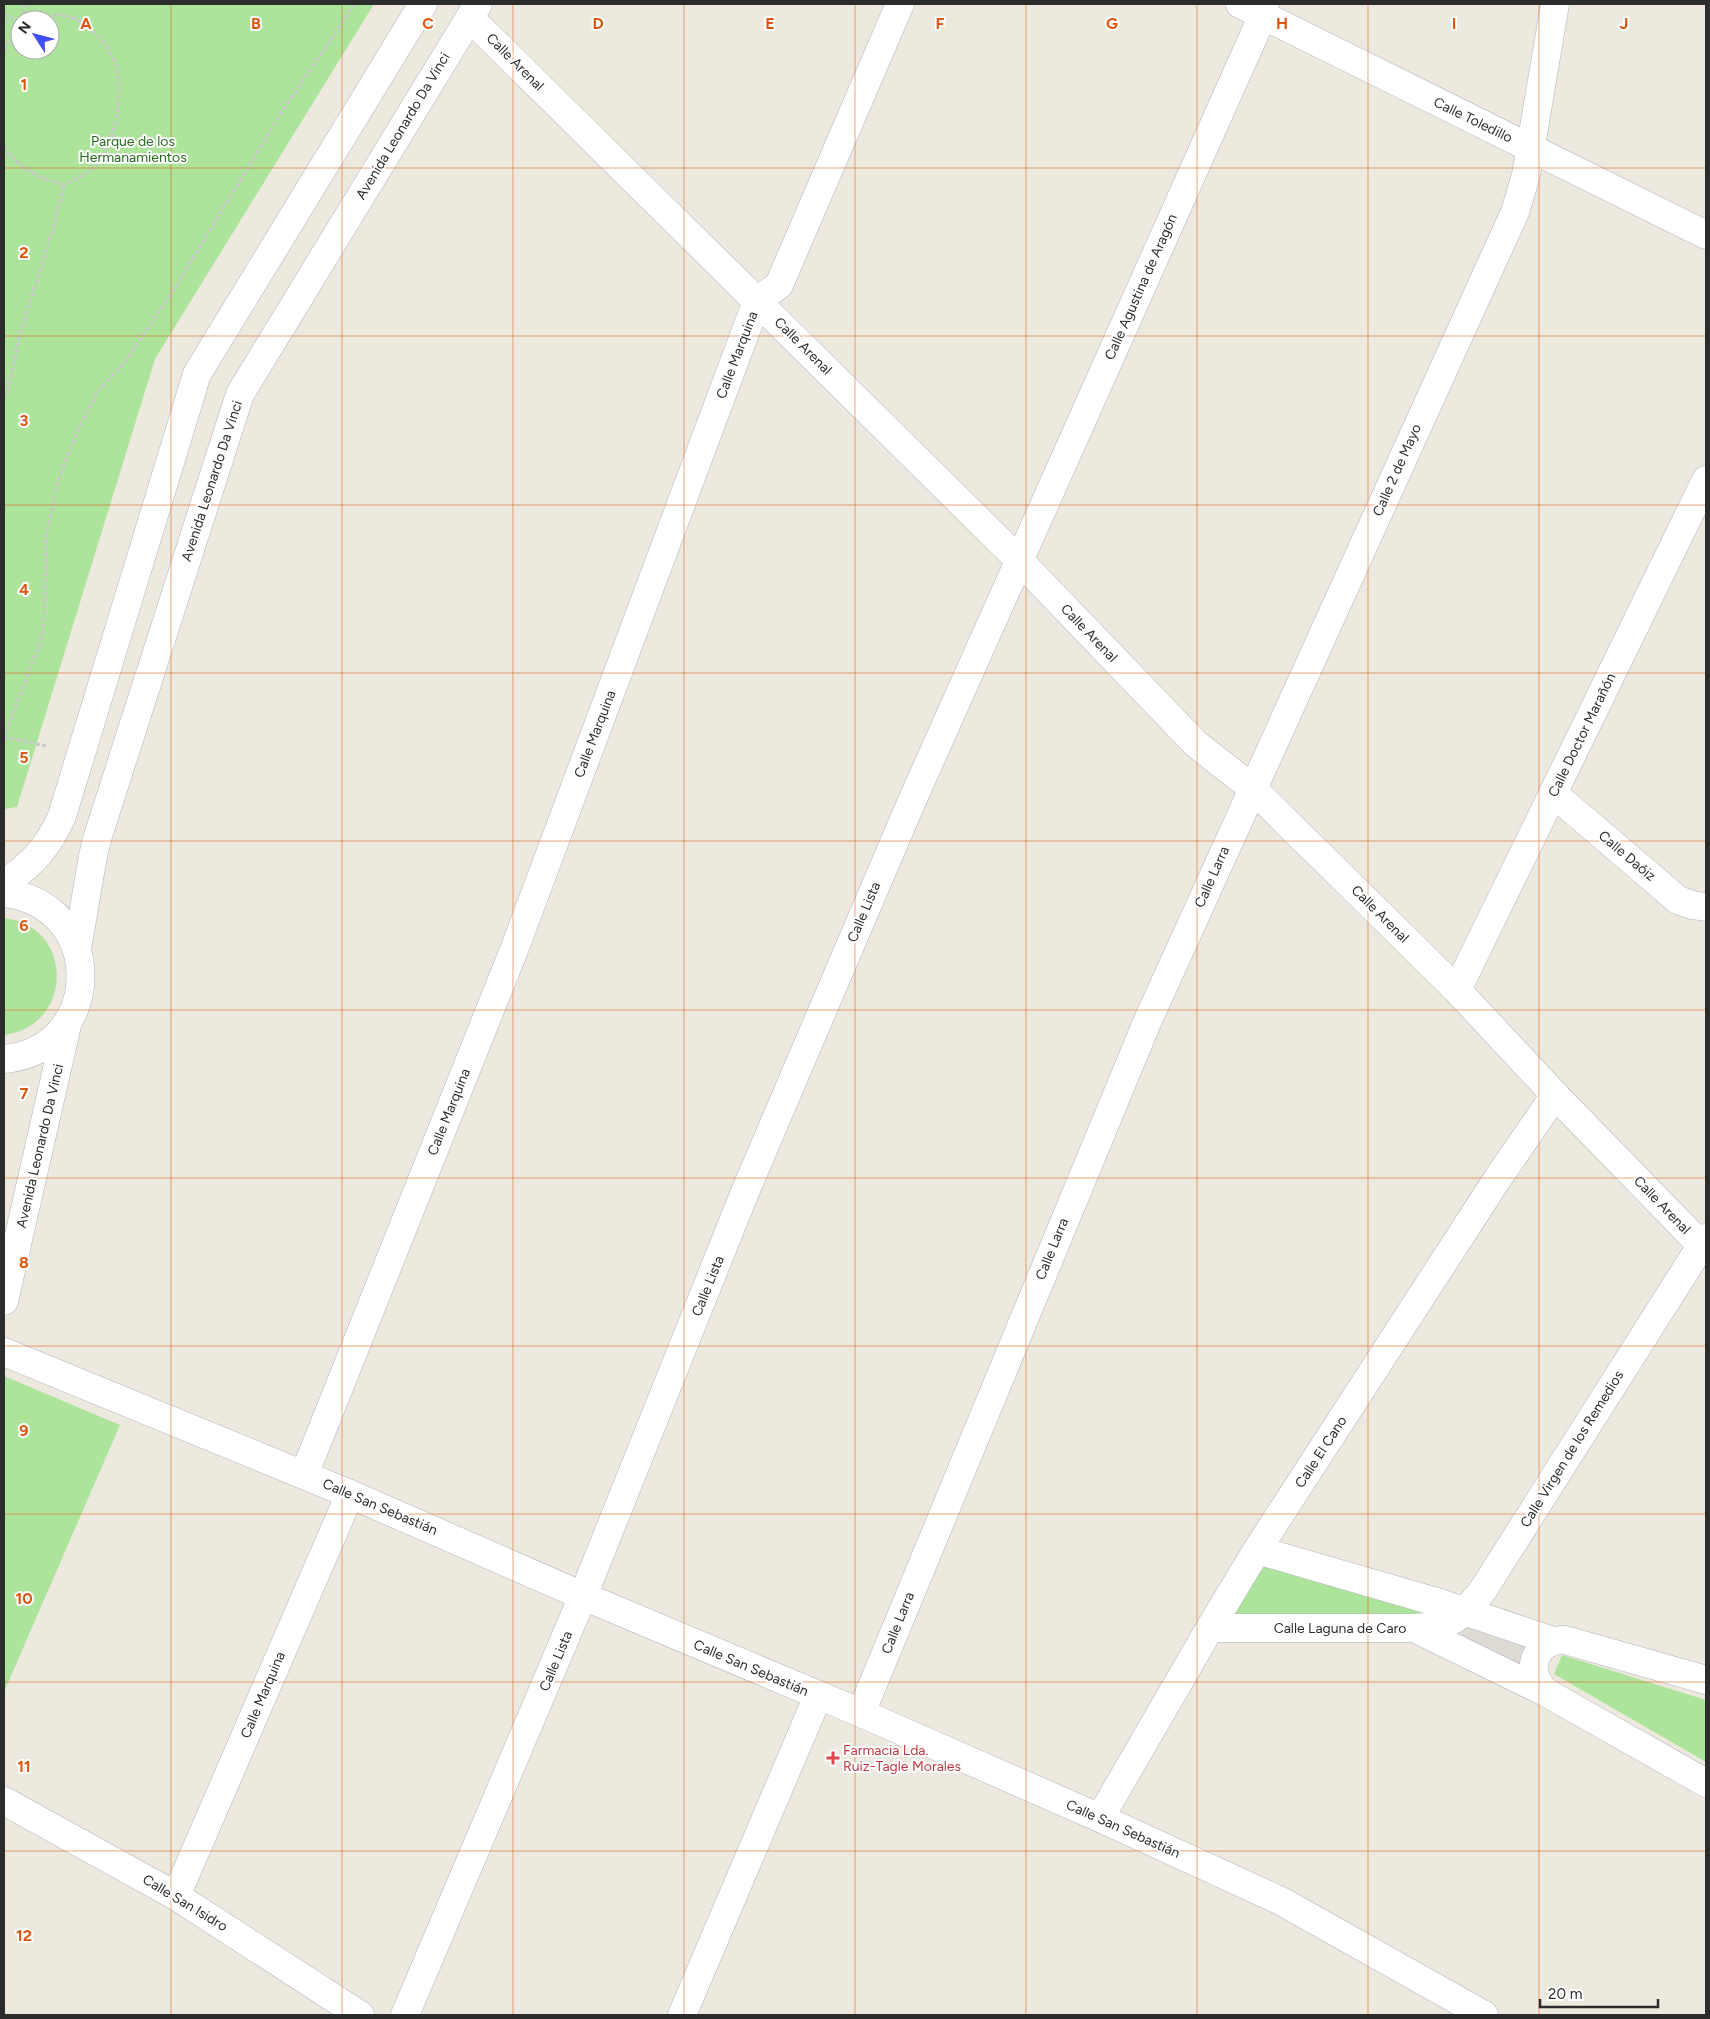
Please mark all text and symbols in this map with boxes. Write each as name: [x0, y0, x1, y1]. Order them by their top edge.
north arrow: [10, 10, 60, 60]
text: A: [80, 14, 92, 33]
text: B: [251, 14, 261, 33]
text: C: [422, 14, 434, 33]
text: D: [592, 14, 604, 33]
text: E: [765, 14, 775, 33]
text: F: [936, 14, 945, 33]
text: G: [1106, 14, 1118, 33]
text: H: [1276, 14, 1288, 33]
text: I: [1452, 14, 1456, 33]
text: J: [1620, 14, 1628, 33]
text: N: [15, 18, 35, 37]
street label: Calle Arenal: [483, 30, 547, 94]
street label: Avenida Leonardo Da Vinci: [352, 50, 454, 202]
text: 1: [21, 75, 27, 94]
street label: Calle Toledillo: [1431, 94, 1515, 146]
park label: Parque de los Hermanamientos: [79, 133, 187, 166]
street label: Calle Agustina de Aragón: [1101, 211, 1181, 363]
text: 2: [19, 243, 29, 262]
street label: Calle Marquina: [713, 309, 761, 401]
street label: Calle Arenal: [771, 314, 835, 378]
street label: Avenida Leonardo Da Vinci: [178, 398, 246, 564]
text: 3: [20, 411, 29, 430]
street label: Calle 2 de Mayo: [1369, 421, 1425, 519]
text: 4: [19, 580, 29, 599]
street label: Calle Arenal: [1057, 600, 1121, 666]
street label: Calle Doctor Marañón: [1545, 670, 1620, 800]
street label: Calle Marquina: [571, 688, 619, 780]
text: 5: [19, 748, 29, 767]
street label: Calle Daóiz: [1595, 827, 1659, 885]
street label: Calle Larra: [1191, 844, 1233, 910]
street label: Calle Lista: [844, 879, 884, 945]
street label: Calle Arenal: [1348, 882, 1412, 946]
text: 6: [19, 916, 29, 935]
street label: Avenida Leonardo Da Vinci: [13, 1062, 67, 1230]
street label: Calle Marquina: [424, 1066, 474, 1158]
text: 7: [20, 1084, 29, 1103]
street label: Calle Arenal: [1630, 1172, 1694, 1238]
street label: Calle Larra: [1032, 1215, 1072, 1283]
text: 8: [19, 1253, 29, 1272]
street label: Calle Lista: [688, 1253, 728, 1319]
street label: Calle Virgen de los Remedios: [1517, 1367, 1627, 1531]
street label: Calle El Cano: [1291, 1413, 1351, 1491]
text: 9: [19, 1421, 29, 1440]
street label: Calle San Sebastián: [320, 1475, 440, 1539]
text: 10: [15, 1589, 33, 1608]
street label: Calle Larra: [878, 1589, 918, 1657]
street label: Calle Laguna de Caro: [1274, 1620, 1406, 1637]
street label: Calle Lista: [536, 1628, 576, 1694]
street label: Calle San Sebastián: [691, 1636, 811, 1700]
street label: Calle Marquina: [237, 1649, 289, 1741]
place label: Farmacia Lda. Ruiz-Tagle Morales: [843, 1742, 961, 1775]
marker: Farmacia Lda. Ruiz-Tagle Morales: [827, 1752, 839, 1764]
text: 11: [17, 1757, 31, 1776]
street label: Calle San Sebastián: [1063, 1796, 1183, 1862]
street label: Calle San Isidro: [139, 1871, 231, 1935]
text: 12: [16, 1926, 32, 1945]
scale bar: [1540, 1976, 1658, 2008]
text: 20 m: [1548, 1985, 1582, 2003]

